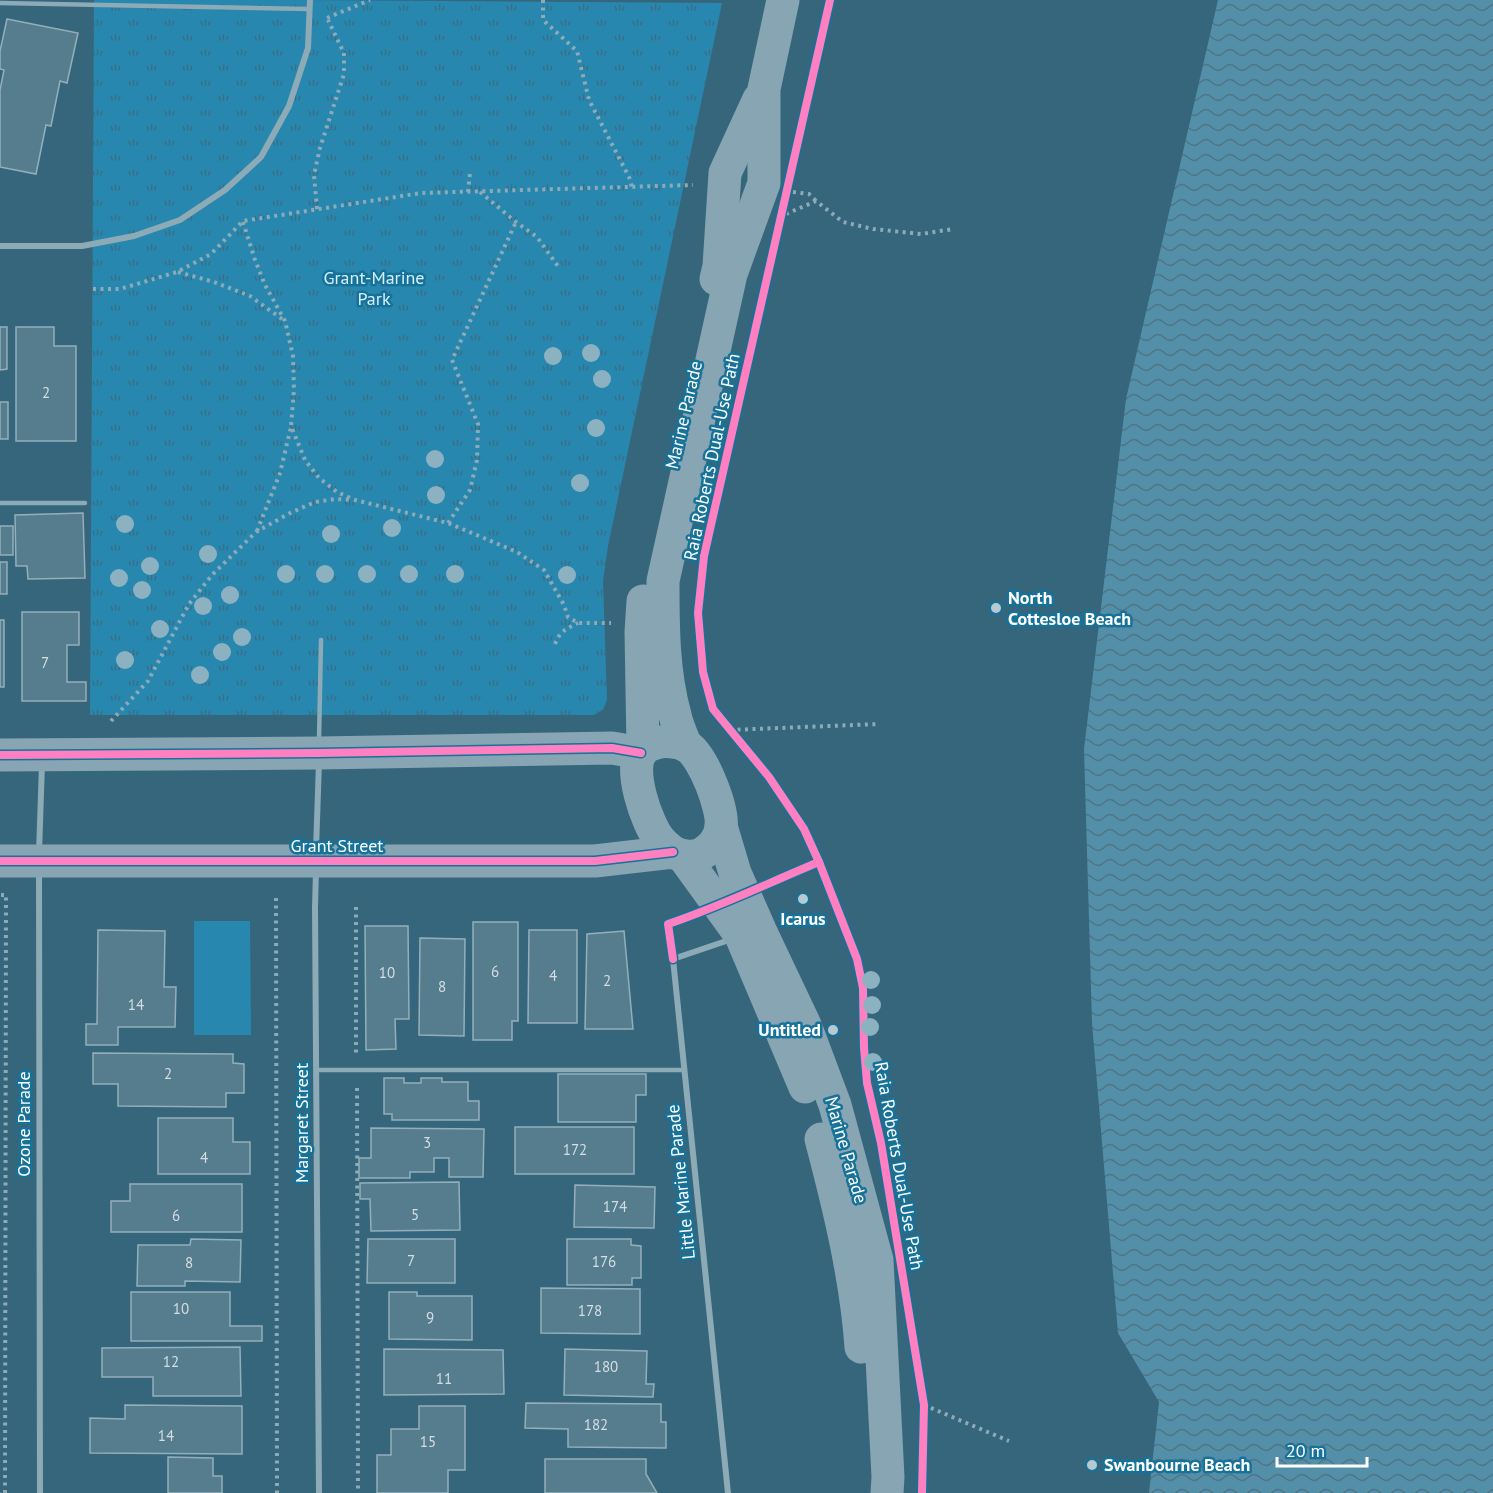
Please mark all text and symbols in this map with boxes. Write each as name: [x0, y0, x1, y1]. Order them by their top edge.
park label: Grant-Marine Park: [323, 266, 425, 310]
street label: Raia Roberts Dual-Use Path: [678, 351, 745, 563]
street label: Marine Parade: [660, 359, 707, 471]
house number: 2: [42, 383, 50, 402]
place label: North Cottesloe Beach: [1008, 586, 1131, 630]
marker: North Cottesloe Beach: [989, 601, 1003, 615]
house number: 7: [41, 653, 49, 672]
street label: Grant Street: [291, 834, 383, 857]
marker: Icarus: [796, 892, 810, 906]
place label: Icarus: [780, 907, 826, 930]
house number: 6: [491, 962, 499, 981]
house number: 10: [379, 963, 395, 982]
house number: 4: [549, 966, 557, 985]
house number: 2: [603, 971, 611, 990]
house number: 8: [438, 977, 446, 996]
house number: 14: [128, 995, 144, 1014]
place label: Untitled: [758, 1018, 821, 1041]
marker: Untitled: [826, 1023, 840, 1037]
street label: Raia Roberts Dual-Use Path: [870, 1060, 929, 1272]
street label: Margaret Street: [290, 1063, 313, 1183]
house number: 2: [164, 1064, 172, 1083]
street label: Ozone Parade: [12, 1071, 35, 1177]
street label: Marine Parade: [820, 1094, 873, 1206]
street label: Little Marine Parade: [661, 1103, 700, 1261]
house number: 3: [423, 1133, 431, 1152]
house number: 172: [563, 1140, 587, 1159]
house number: 4: [200, 1148, 208, 1167]
house number: 174: [603, 1197, 627, 1216]
house number: 5: [411, 1205, 419, 1224]
house number: 6: [172, 1206, 180, 1225]
house number: 7: [407, 1251, 415, 1270]
house number: 176: [592, 1252, 616, 1271]
house number: 8: [185, 1253, 193, 1272]
house number: 10: [173, 1299, 189, 1318]
house number: 178: [578, 1301, 602, 1320]
house number: 9: [426, 1308, 434, 1327]
house number: 12: [163, 1352, 179, 1371]
house number: 180: [594, 1357, 618, 1376]
house number: 11: [436, 1369, 452, 1388]
house number: 182: [584, 1415, 608, 1434]
house number: 14: [158, 1426, 174, 1445]
scale bar: [1277, 1430, 1367, 1468]
house number: 15: [420, 1432, 436, 1451]
text: 20 m: [1286, 1439, 1325, 1462]
place label: Swanbourne Beach: [1104, 1453, 1250, 1476]
marker: Swanbourne Beach: [1085, 1458, 1099, 1472]

